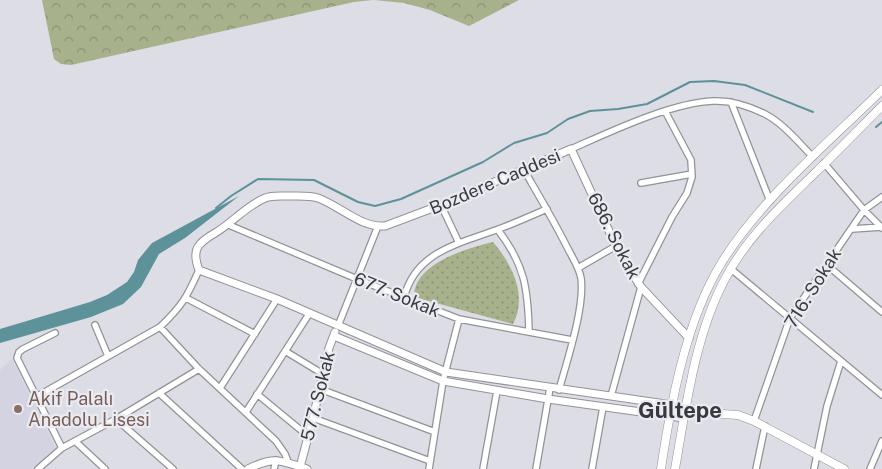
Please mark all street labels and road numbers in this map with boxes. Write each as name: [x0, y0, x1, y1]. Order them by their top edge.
street label: Bozdere Caddesi: [426, 144, 564, 219]
street label: 686. Sokak: [584, 189, 645, 283]
street label: 716. Sokak: [780, 244, 845, 332]
street label: 677. Sokak: [351, 268, 443, 321]
street label: 577. Sokak: [296, 349, 339, 443]

